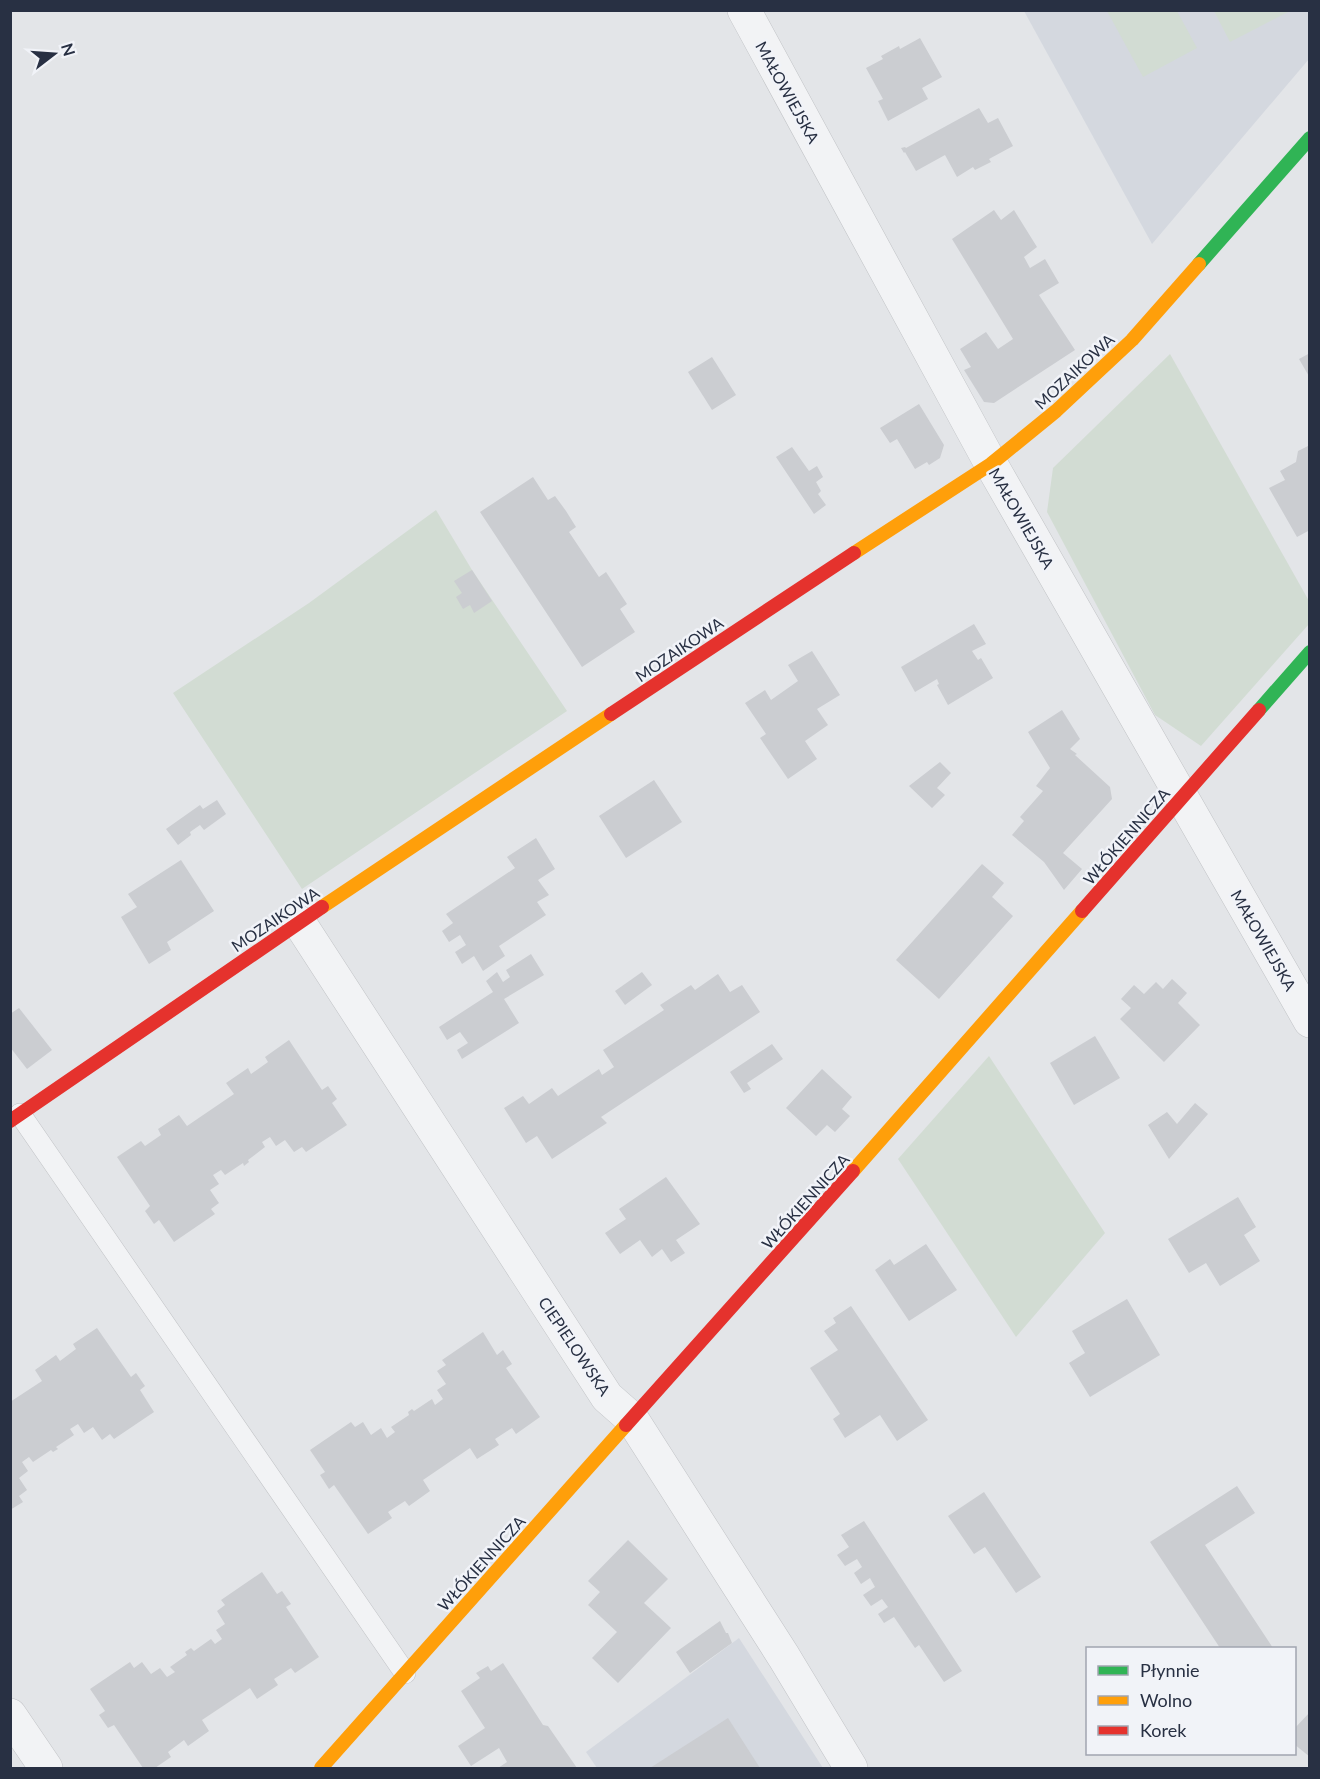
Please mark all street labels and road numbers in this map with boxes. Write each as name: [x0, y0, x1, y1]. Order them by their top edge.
street label: MAŁOWIEJSKA: [752, 38, 824, 146]
street label: MOZAIKOWA: [1030, 329, 1118, 413]
street label: MAŁOWIEJSKA: [985, 464, 1059, 572]
street label: MOZAIKOWA: [632, 613, 727, 685]
street label: WŁÓKIENNICZA: [1079, 784, 1173, 888]
street label: MOZAIKOWA: [228, 883, 323, 955]
street label: MAŁOWIEJSKA: [1227, 886, 1301, 994]
street label: WŁÓKIENNICZA: [757, 1149, 853, 1253]
street label: CIEPIELOWSKA: [535, 1293, 615, 1399]
street label: WŁÓKIENNICZA: [433, 1511, 529, 1615]

